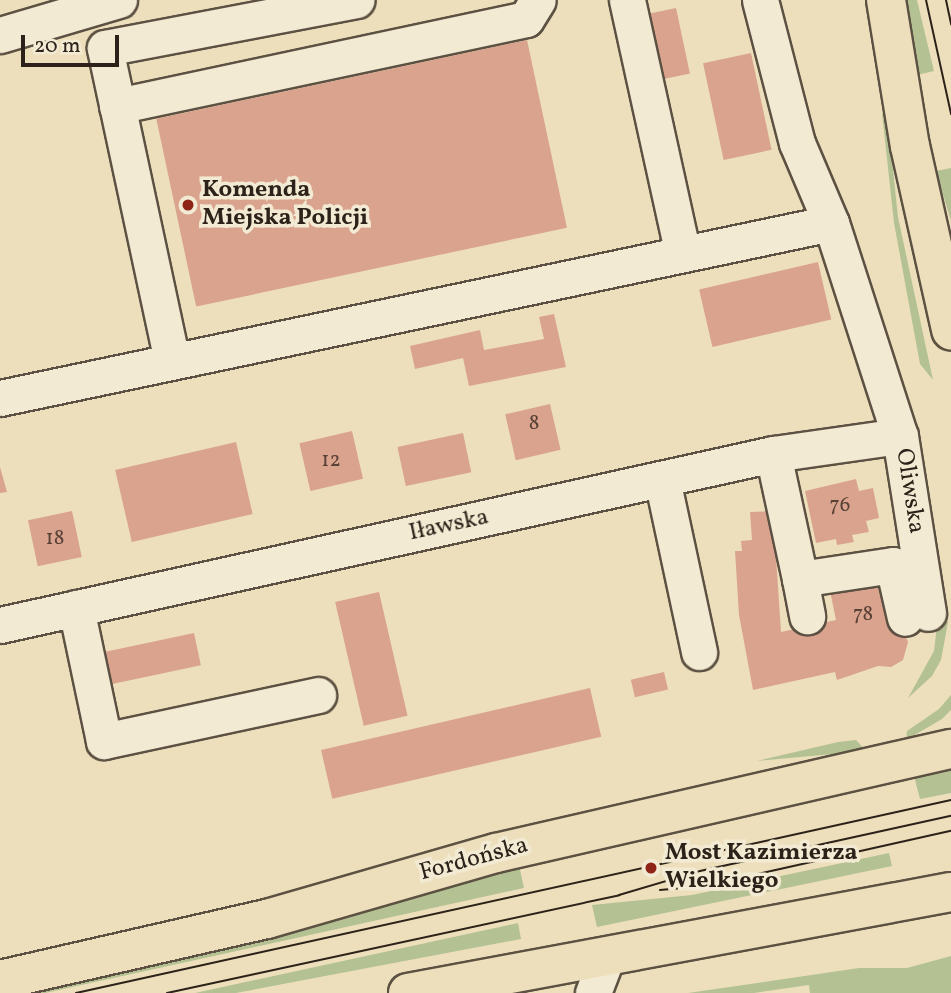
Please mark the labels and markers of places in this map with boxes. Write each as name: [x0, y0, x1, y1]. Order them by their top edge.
place label: Komenda Miejska Policji: [202, 177, 368, 233]
marker: Komenda Miejska Policji: [180, 197, 196, 213]
place label: Most Kazimierza Wielkiego: [665, 840, 858, 896]
marker: Most Kazimierza Wielkiego: [643, 860, 659, 876]

